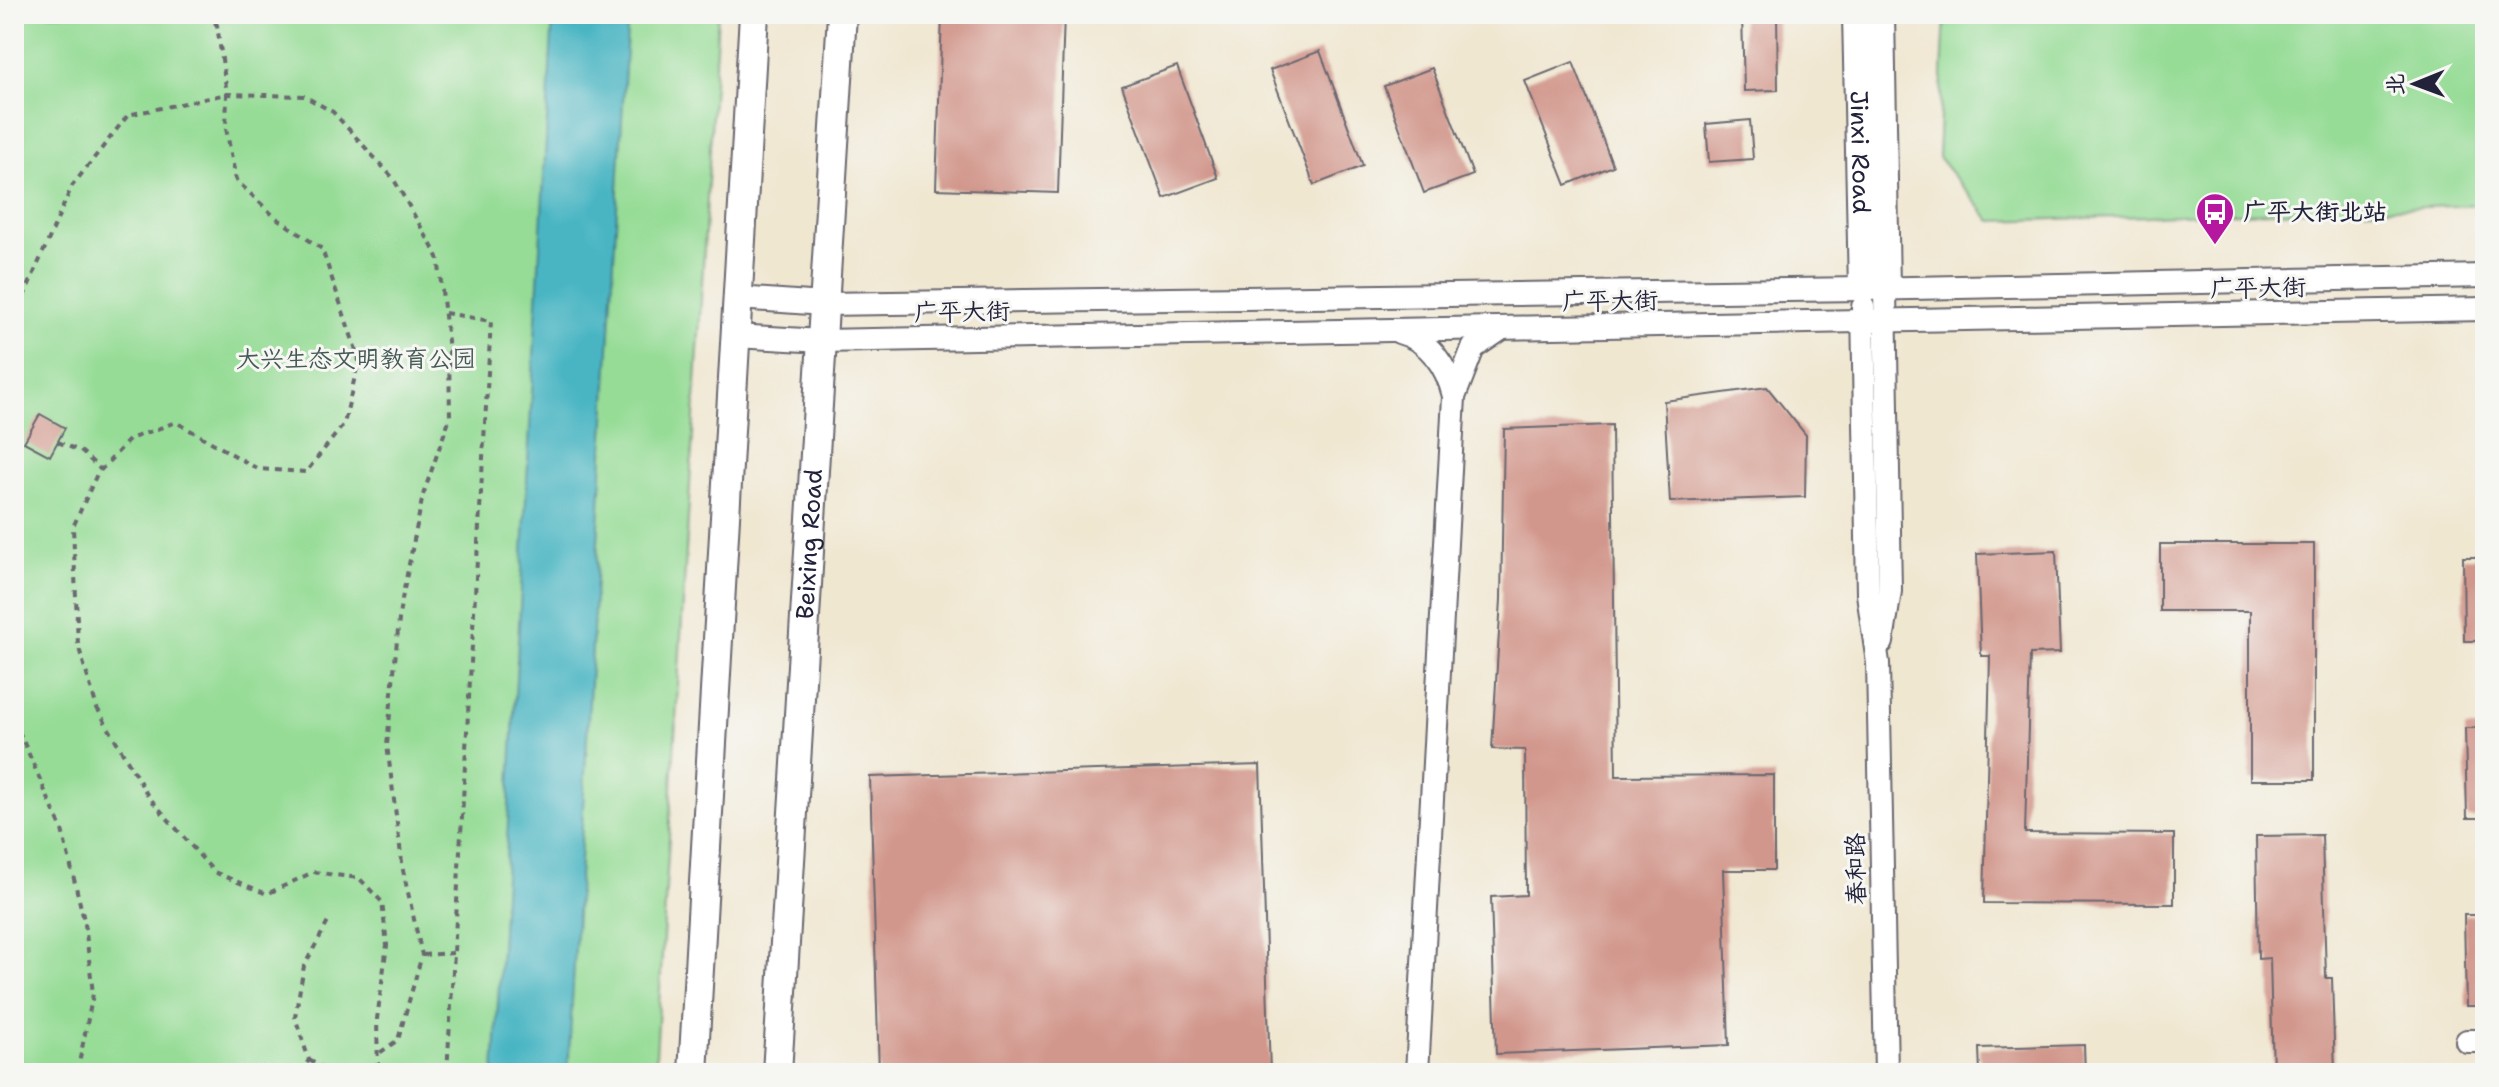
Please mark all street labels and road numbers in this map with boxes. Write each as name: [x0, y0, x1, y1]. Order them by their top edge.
street label: Jinxi Road: [1843, 90, 1877, 214]
street label: 广平大街: [2210, 271, 2306, 305]
street label: 广平大街: [1562, 284, 1658, 318]
street label: 广平大街: [914, 295, 1010, 329]
street label: Beixing Road: [789, 468, 830, 620]
street label: 春和路: [1839, 833, 1873, 905]

